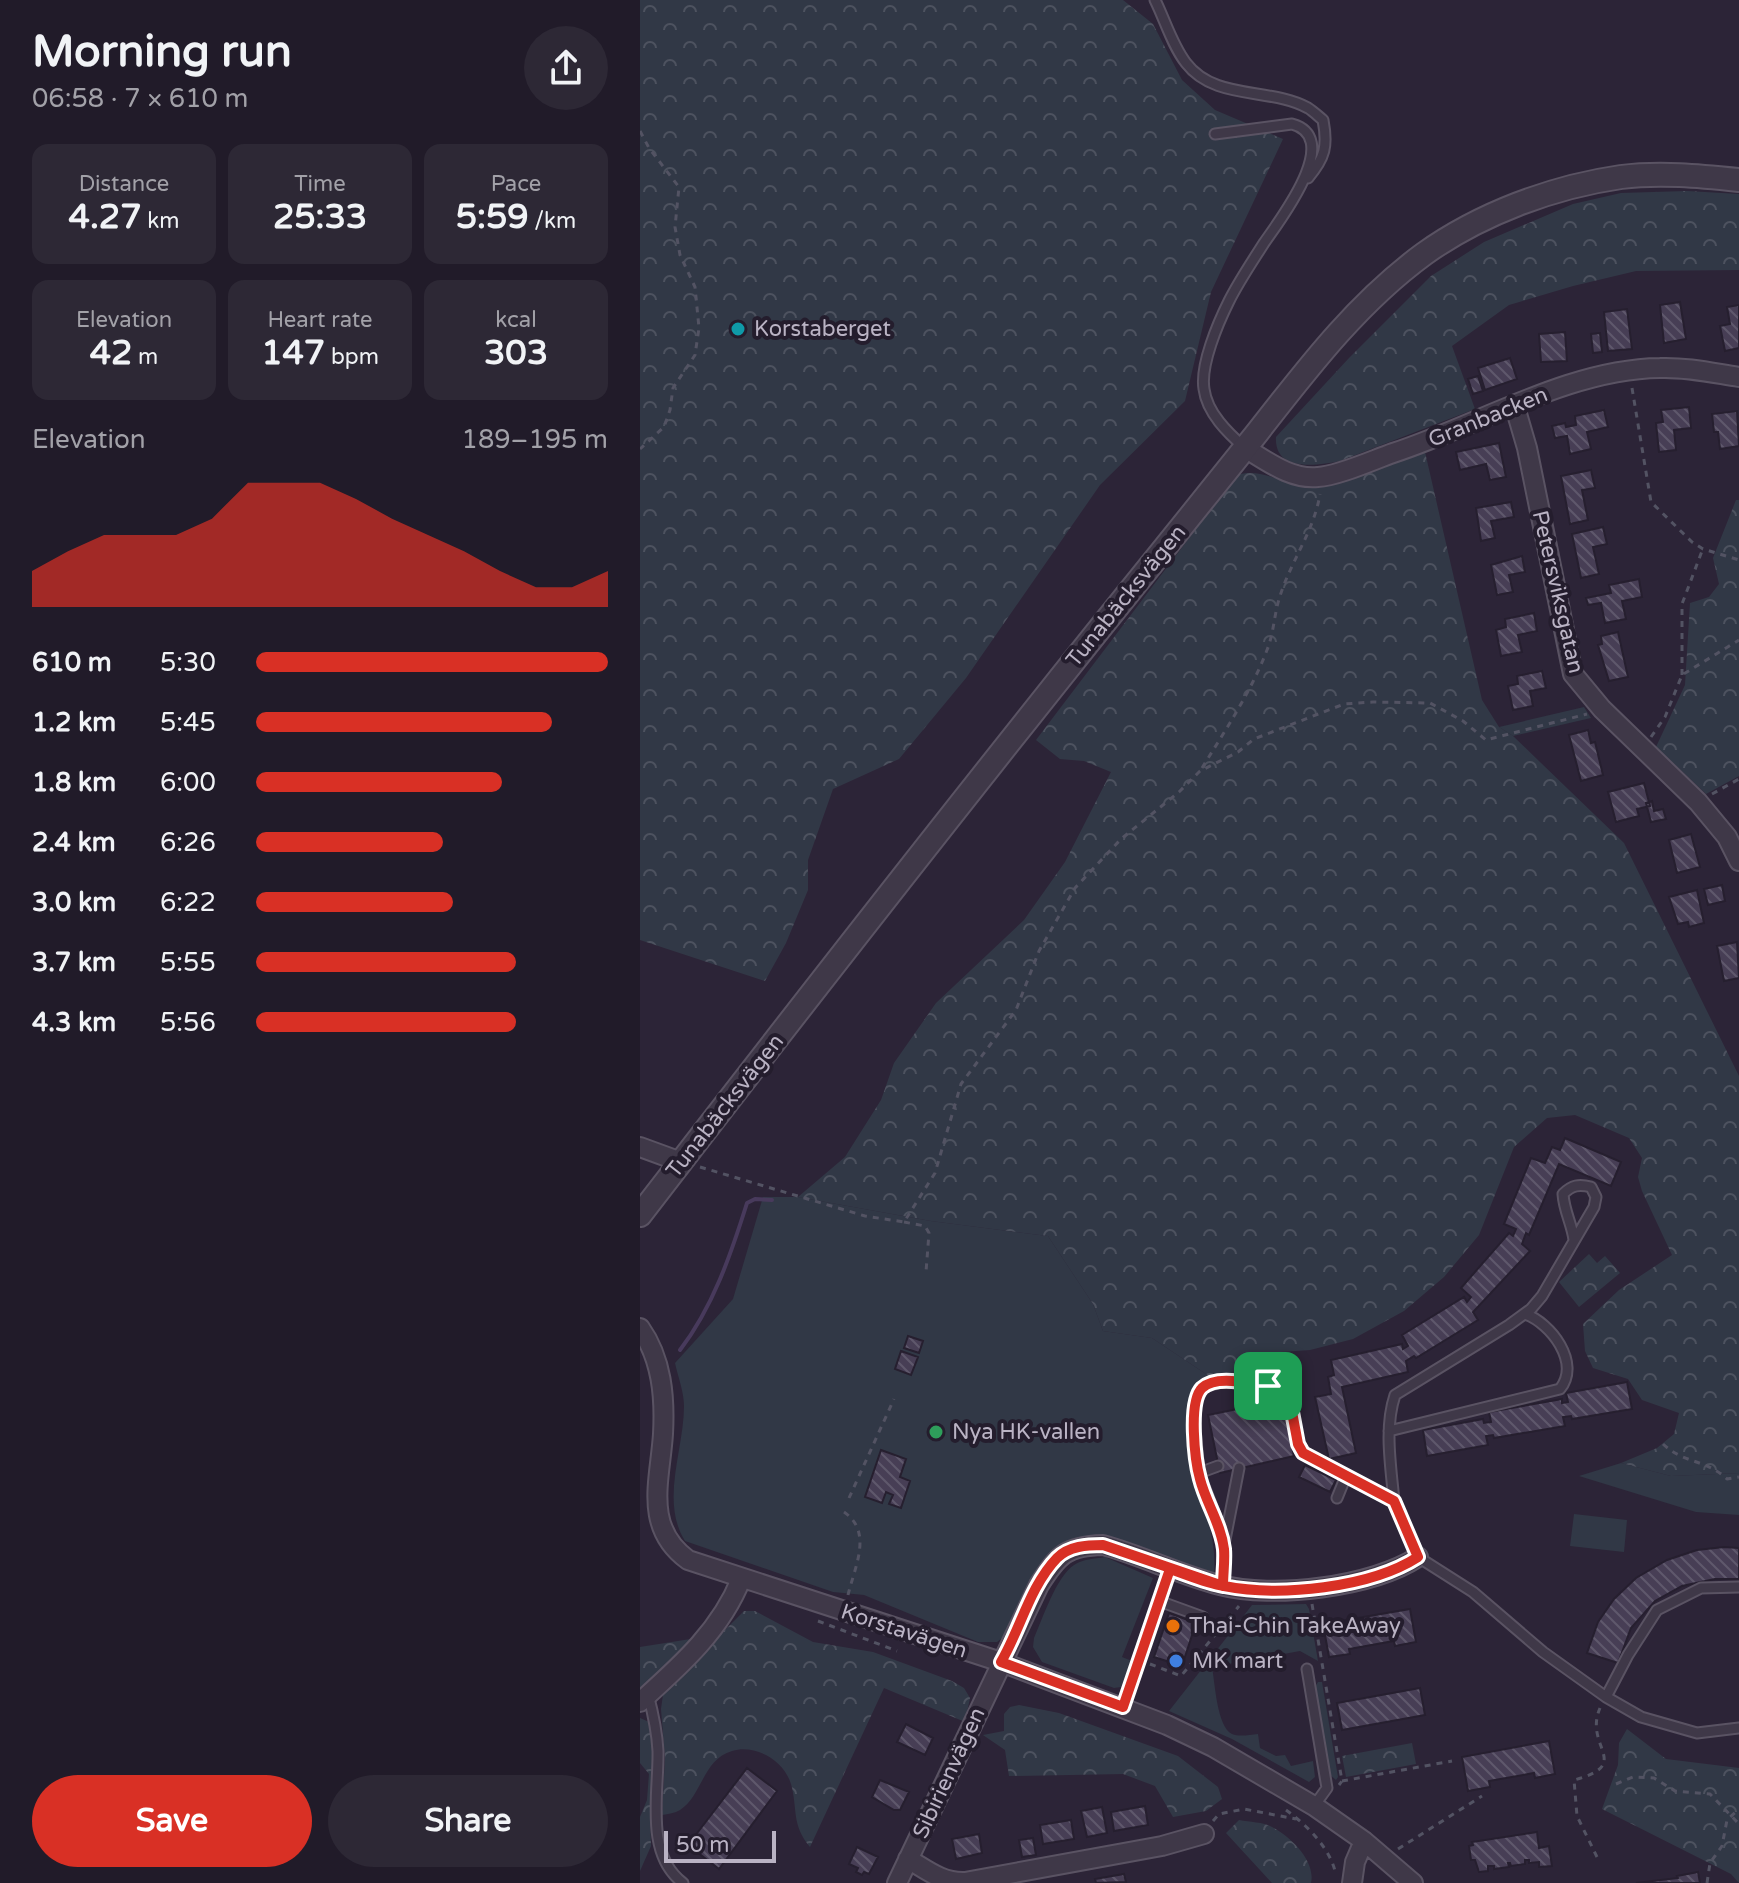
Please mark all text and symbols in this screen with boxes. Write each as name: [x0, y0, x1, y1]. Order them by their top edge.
text: Morning run: [32, 26, 292, 79]
button: share: [524, 26, 608, 110]
text: 06:58 · 7 × 610 m: [32, 83, 248, 114]
text: Distance: [79, 171, 169, 197]
text: Time: [294, 171, 346, 197]
text: Pace: [491, 171, 541, 197]
text: 4.27: [69, 197, 142, 238]
text: 25:33: [273, 197, 367, 238]
text: 5:59: [456, 197, 529, 238]
text: km: [142, 208, 179, 234]
text: /km: [529, 208, 576, 234]
text: Elevation: [76, 307, 172, 333]
text: Heart rate: [268, 307, 372, 333]
text: kcal: [495, 307, 537, 333]
place label: Korstaberget: [754, 316, 891, 342]
marker: Korstaberget: [729, 320, 747, 338]
text: 42: [90, 333, 132, 374]
text: 147: [261, 333, 325, 374]
text: 303: [484, 333, 548, 374]
text: m: [132, 344, 158, 370]
text: bpm: [325, 344, 379, 370]
street label: Granbacken: [1425, 381, 1551, 453]
text: Elevation: [32, 424, 146, 455]
text: 189–195 m: [462, 424, 608, 455]
street label: Petersviksgatan: [1527, 508, 1589, 676]
street label: Tunabäcksvägen: [1061, 520, 1191, 672]
text: 610 m: [32, 647, 112, 678]
text: 5:30: [160, 647, 216, 678]
text: 1.2 km: [32, 707, 116, 738]
text: 5:45: [160, 707, 216, 738]
text: 1.8 km: [32, 767, 116, 798]
text: 6:00: [160, 767, 216, 798]
text: 2.4 km: [32, 827, 116, 858]
text: 6:26: [160, 827, 216, 858]
text: 3.0 km: [32, 887, 116, 918]
text: 6:22: [160, 887, 216, 918]
text: 3.7 km: [32, 947, 116, 978]
text: 5:55: [160, 947, 216, 978]
text: 4.3 km: [32, 1007, 116, 1038]
text: 5:56: [160, 1007, 216, 1038]
street label: Tunabäcksvägen: [661, 1029, 789, 1183]
pin: [1234, 1352, 1302, 1420]
icon: arrive: [1246, 1364, 1290, 1408]
place label: Nya HK-vallen: [952, 1419, 1100, 1445]
marker: Nya HK-vallen: [927, 1423, 945, 1441]
street label: Korstavägen: [838, 1598, 970, 1664]
place label: Thai-Chin TakeAway: [1189, 1613, 1401, 1639]
marker: Thai-Chin TakeAway: [1164, 1617, 1182, 1635]
place label: MK mart: [1192, 1648, 1283, 1674]
marker: MK mart: [1167, 1652, 1185, 1670]
street label: Sibirienvägen: [907, 1703, 991, 1843]
button: Save: [32, 1775, 312, 1867]
button: Share: [328, 1775, 608, 1867]
scale bar: [664, 1827, 776, 1863]
text: 50 m: [676, 1832, 730, 1858]

